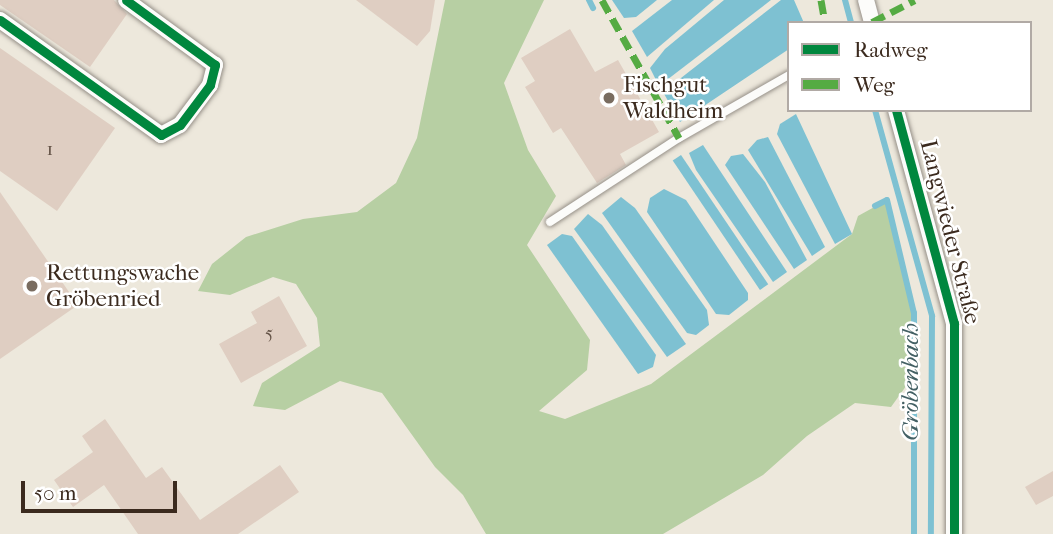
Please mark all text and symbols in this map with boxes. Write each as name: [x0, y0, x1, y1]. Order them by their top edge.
legend: [787, 21, 1032, 112]
text: Radweg: [854, 38, 927, 62]
place label: Fischgut Waldheim: [623, 71, 723, 125]
text: Weg: [854, 73, 895, 97]
marker: Fischgut Waldheim: [601, 90, 617, 106]
street label: Langwieder Straße: [914, 137, 986, 327]
house number: 1: [47, 139, 53, 161]
place label: Rettungswache Gröbenried: [46, 259, 199, 313]
marker: Rettungswache Gröbenried: [24, 278, 40, 294]
house number: 5: [265, 323, 273, 345]
water label: Gröbenbach: [897, 323, 925, 441]
scale bar: [24, 468, 180, 512]
text: 50 m: [34, 481, 77, 505]

